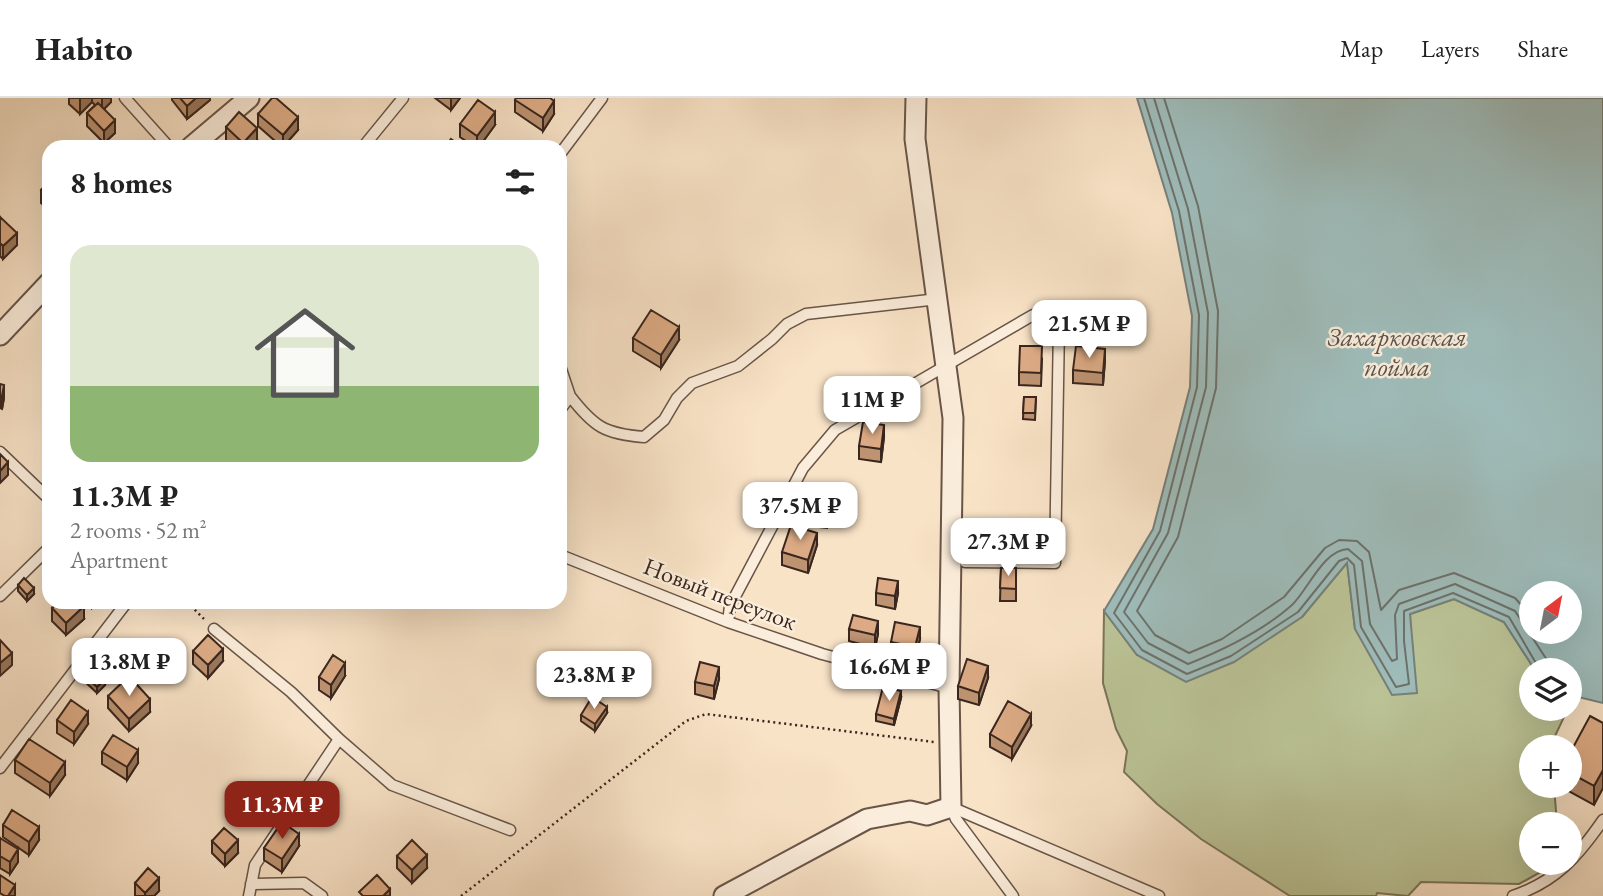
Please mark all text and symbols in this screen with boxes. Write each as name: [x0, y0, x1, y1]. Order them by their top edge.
text: Habito: [35, 27, 132, 70]
text: Map: [1340, 33, 1383, 64]
text: Layers: [1421, 33, 1480, 64]
text: Share: [1518, 33, 1568, 64]
text: 8 homes: [70, 163, 172, 202]
icon: filters: [501, 163, 539, 201]
icon: home: [242, 290, 368, 416]
pin: 21.5M ₽: [1024, 300, 1154, 360]
text: 21.5M ₽: [1048, 308, 1130, 338]
water label: Захарковская пойма: [1327, 320, 1467, 384]
pin: 11M ₽: [823, 376, 921, 436]
text: 11M ₽: [839, 384, 905, 414]
text: 11.3M ₽: [70, 476, 178, 515]
pin: 37.5M ₽: [735, 482, 865, 542]
text: 37.5M ₽: [759, 490, 841, 520]
text: 2 rooms · 52 m²: [70, 515, 207, 545]
pin: 27.3M ₽: [943, 518, 1073, 578]
text: 27.3M ₽: [967, 526, 1049, 556]
text: Apartment: [70, 545, 168, 575]
street label: Новый переулок: [639, 550, 802, 637]
north arrow: [1519, 581, 1582, 644]
map controls: [1519, 581, 1582, 875]
pin: 13.8M ₽: [64, 638, 194, 698]
pin: 16.6M ₽: [824, 644, 954, 703]
text: 13.8M ₽: [88, 646, 170, 676]
text: 16.6M ₽: [848, 651, 930, 681]
pin: 23.8M ₽: [529, 652, 659, 711]
button: layers: [1519, 658, 1582, 721]
text: 23.8M ₽: [553, 659, 635, 689]
button: +: [1519, 735, 1582, 798]
pin: 11.3M ₽: [217, 782, 347, 841]
text: 11.3M ₽: [241, 789, 323, 819]
button: −: [1519, 812, 1582, 875]

